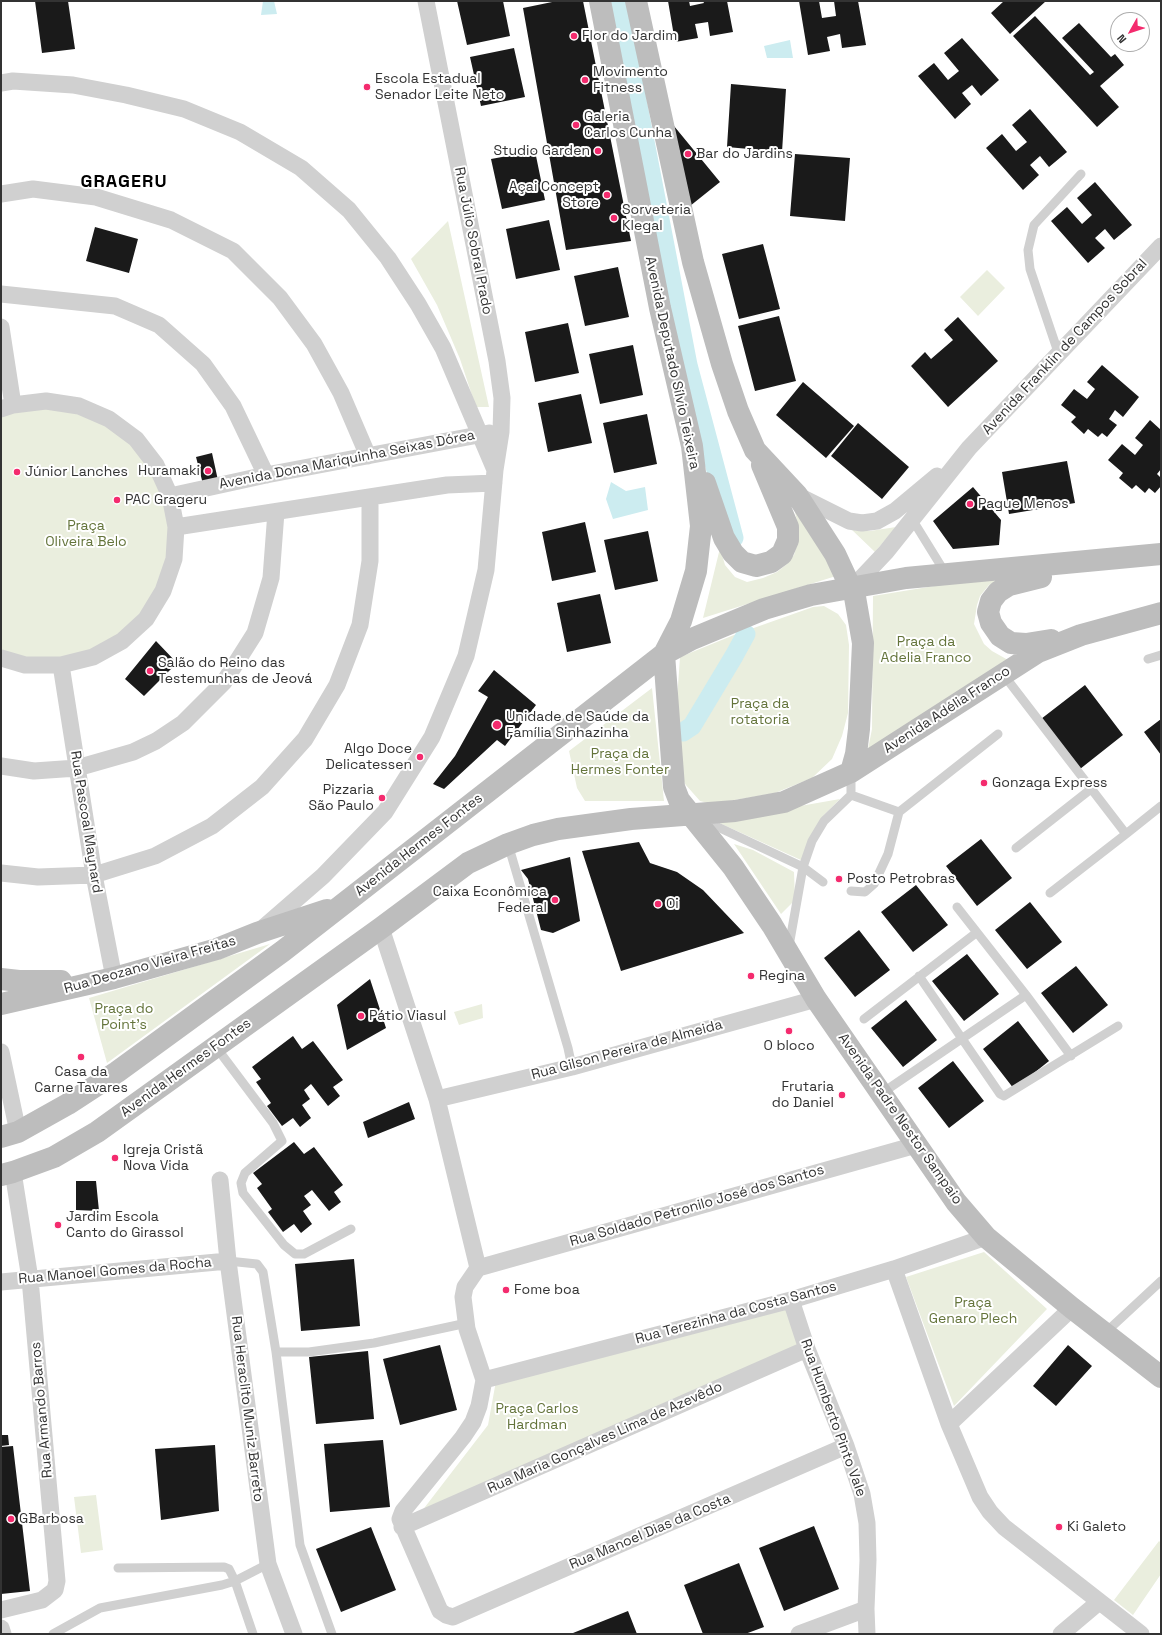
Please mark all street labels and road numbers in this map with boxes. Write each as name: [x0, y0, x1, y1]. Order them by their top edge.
street label: Rua Júlio Sobral Prado: [450, 166, 496, 316]
street label: Avenida Deputado Sílvio Teixeira: [641, 255, 703, 471]
street label: Avenida Franklin de Campos Sobral: [979, 256, 1151, 438]
street label: Avenida Dona Mariquinha Seixas Dórea: [218, 427, 476, 493]
street label: Avenida Adélia Franco: [880, 663, 1014, 757]
street label: Rua Pascoal Maynard: [66, 750, 106, 894]
street label: Avenida Hermes Fontes: [352, 790, 486, 900]
street label: Rua Deozano Vieira Freitas: [62, 932, 238, 998]
street label: Avenida Hermes Fontes: [117, 1015, 255, 1121]
street label: Rua Gilson Pereira de Almeida: [530, 1016, 724, 1084]
street label: Avenida Padre Nestor Sampaio: [834, 1030, 966, 1208]
street label: Rua Soldado Petronilo José dos Santos: [568, 1162, 826, 1250]
street label: Rua Manoel Gomes da Rocha: [18, 1254, 212, 1288]
street label: Rua Terezinha da Costa Santos: [634, 1278, 838, 1348]
street label: Rua Heraclito Muniz Barreto: [227, 1315, 267, 1503]
street label: Rua Humberto Pinto Vale: [797, 1337, 869, 1499]
street label: Rua Armando Barros: [28, 1341, 56, 1479]
street label: Rua Maria Gonçalves Lima de Azevêdo: [485, 1378, 725, 1498]
street label: Rua Manoel Dias da Costa: [567, 1490, 733, 1574]

